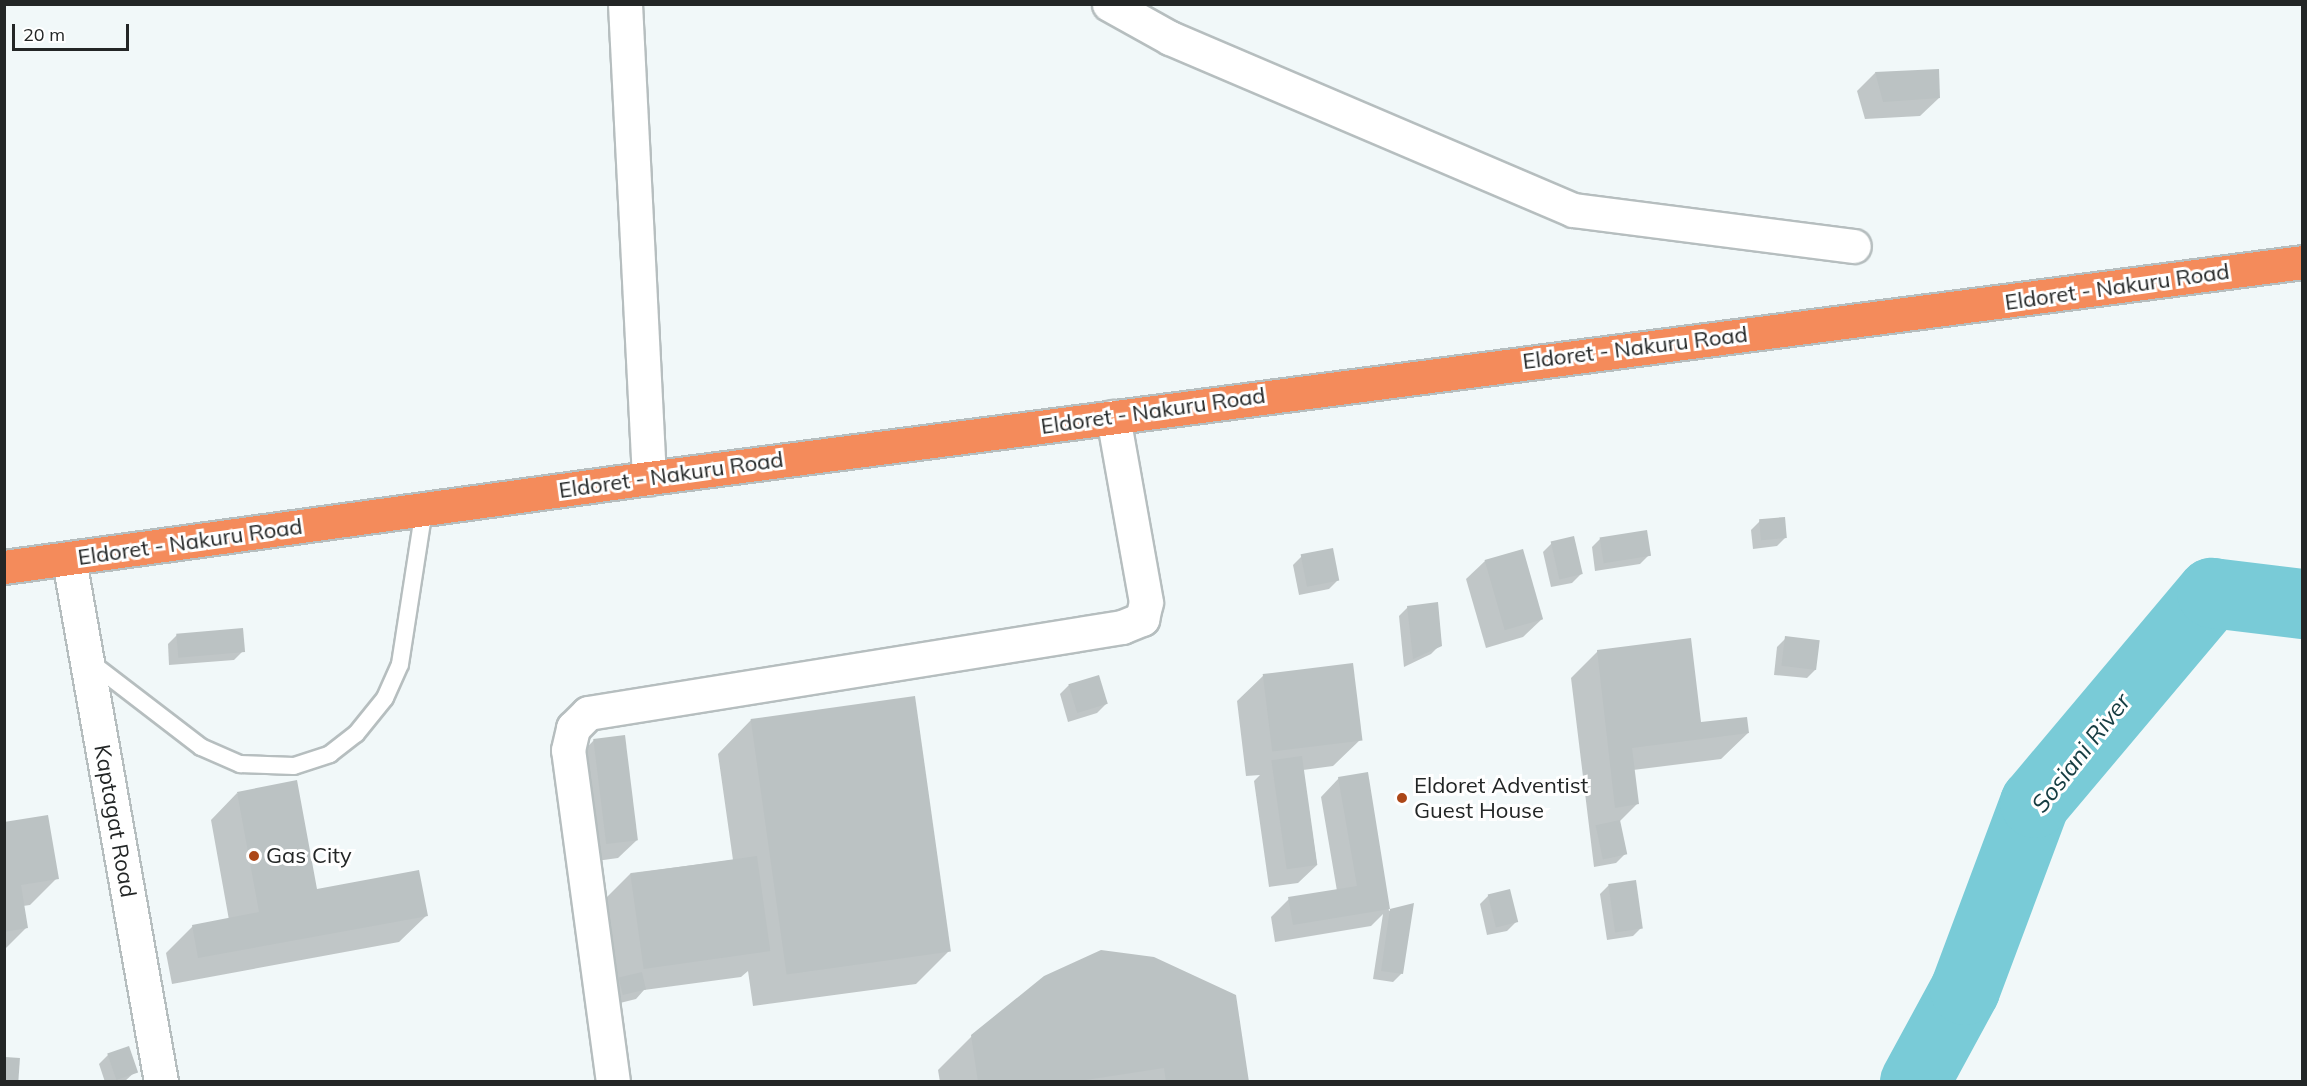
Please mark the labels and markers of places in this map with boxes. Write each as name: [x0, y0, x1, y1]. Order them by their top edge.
place label: Eldoret Adventist Guest House: [1414, 772, 1588, 824]
marker: Eldoret Adventist Guest House: [1395, 791, 1409, 805]
place label: Gas City: [266, 843, 352, 869]
marker: Gas City: [247, 849, 261, 863]

